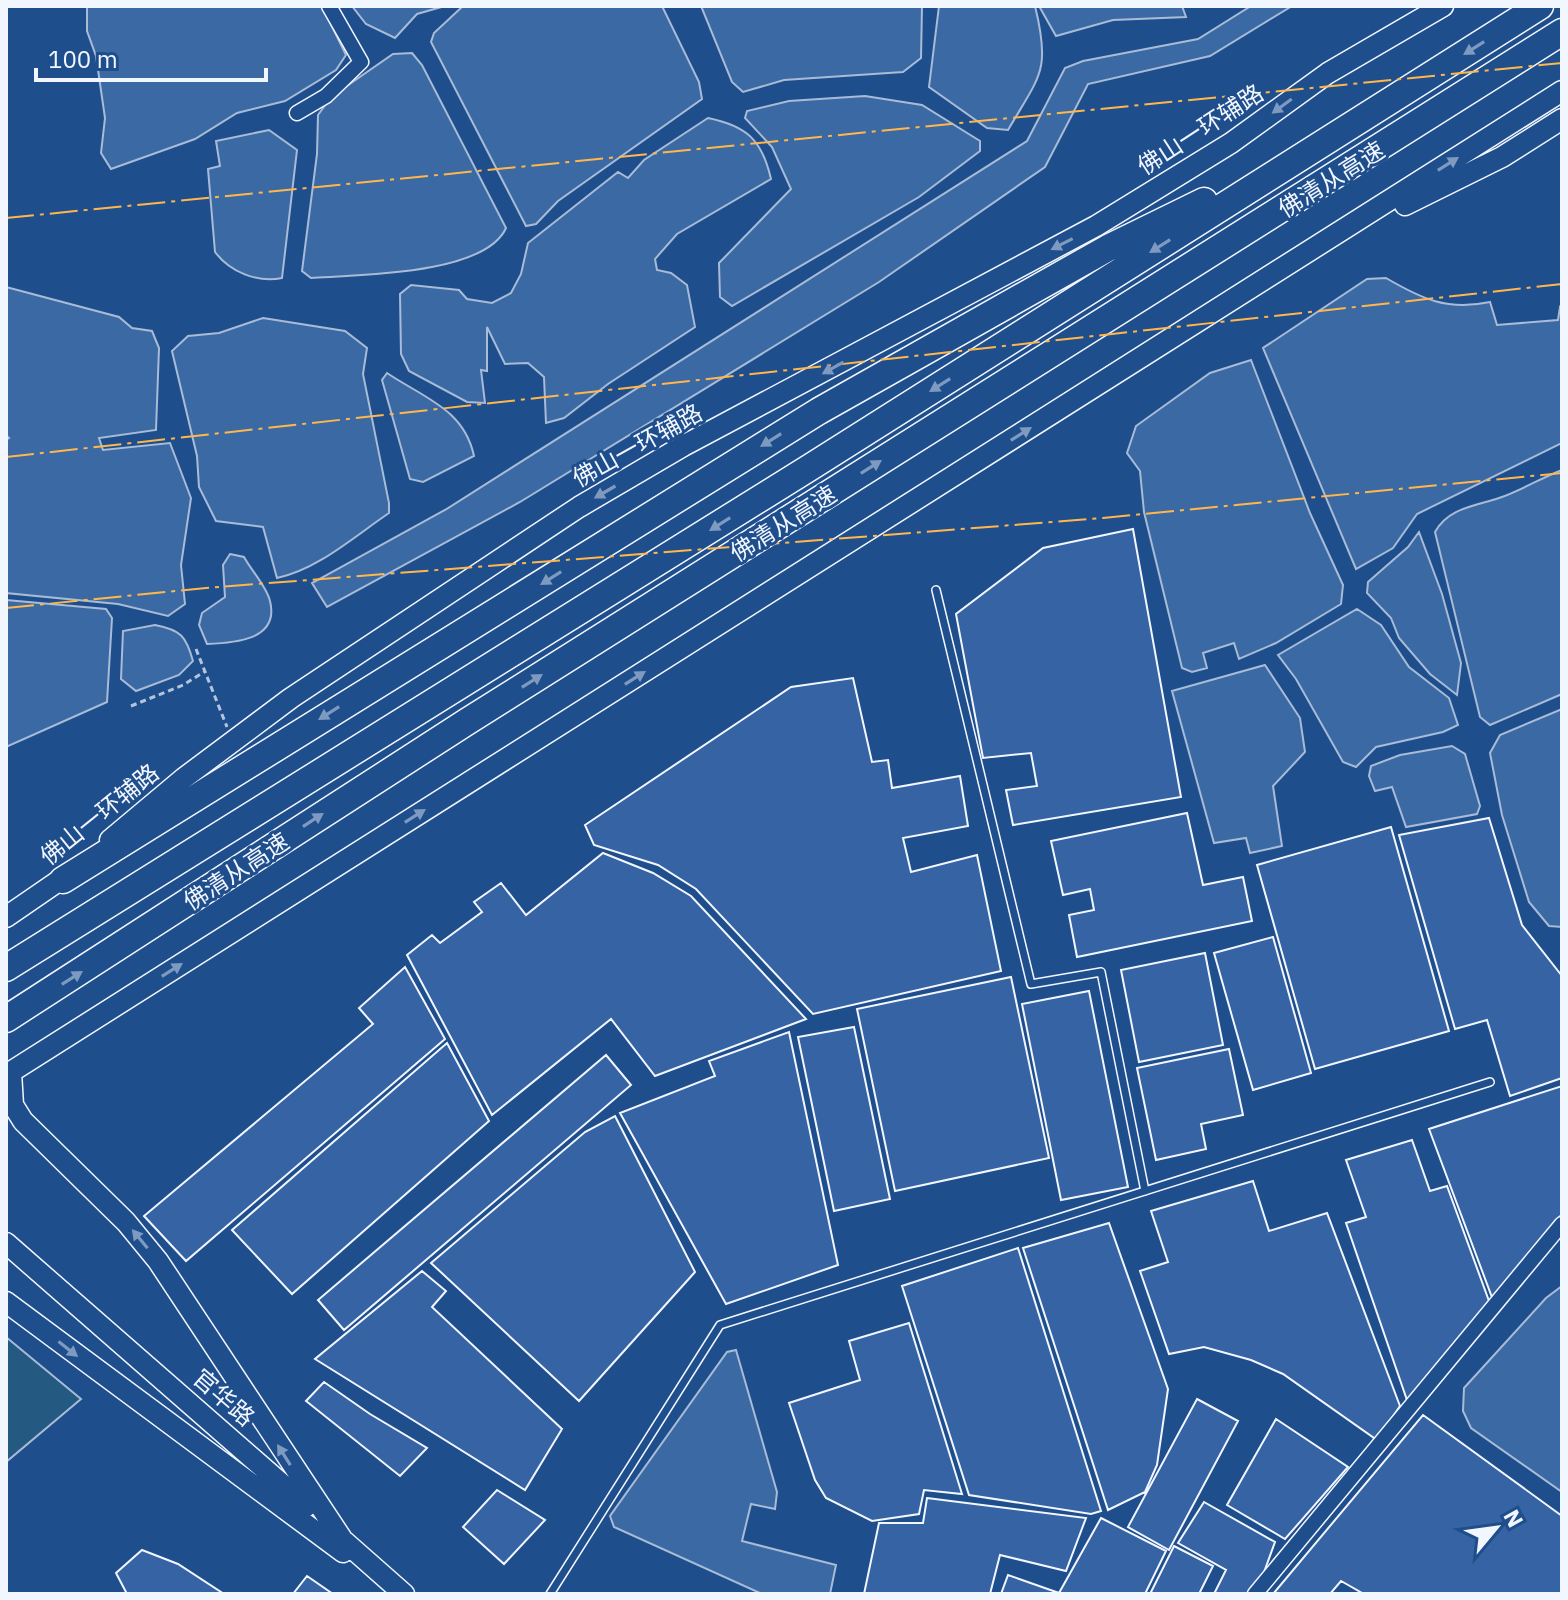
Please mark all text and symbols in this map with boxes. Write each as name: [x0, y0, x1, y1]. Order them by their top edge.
scale bar: [36, 32, 266, 82]
one-way arrow: [1463, 40, 1485, 54]
text: 100 m: [48, 43, 118, 75]
street label: 佛山一环辅路: [1131, 76, 1269, 182]
one-way arrow: [1272, 98, 1292, 114]
street label: 佛清从高速: [1272, 134, 1390, 224]
one-way arrow: [1438, 156, 1459, 171]
one-way arrow: [1050, 237, 1073, 250]
one-way arrow: [1149, 238, 1170, 253]
one-way arrow: [822, 361, 845, 375]
one-way arrow: [929, 378, 951, 392]
street label: 佛山一环辅路: [566, 396, 708, 494]
one-way arrow: [1010, 428, 1032, 442]
one-way arrow: [760, 432, 783, 447]
one-way arrow: [860, 461, 882, 475]
street label: 佛清从高速: [724, 478, 842, 568]
one-way arrow: [594, 485, 616, 499]
one-way arrow: [709, 516, 731, 530]
one-way arrow: [540, 570, 562, 584]
one-way arrow: [624, 671, 646, 685]
one-way arrow: [521, 674, 543, 688]
one-way arrow: [318, 706, 340, 720]
street label: 佛山一环辅路: [33, 756, 165, 872]
one-way arrow: [404, 810, 426, 824]
one-way arrow: [302, 814, 324, 828]
street label: 佛清从高速: [177, 825, 295, 917]
one-way arrow: [161, 963, 182, 978]
one-way arrow: [61, 971, 83, 985]
one-way arrow: [132, 1229, 149, 1249]
one-way arrow: [58, 1341, 78, 1357]
street label: 官华路: [186, 1361, 262, 1433]
one-way arrow: [277, 1444, 291, 1466]
north arrow: [1456, 1488, 1536, 1568]
text: N: [1497, 1504, 1530, 1532]

